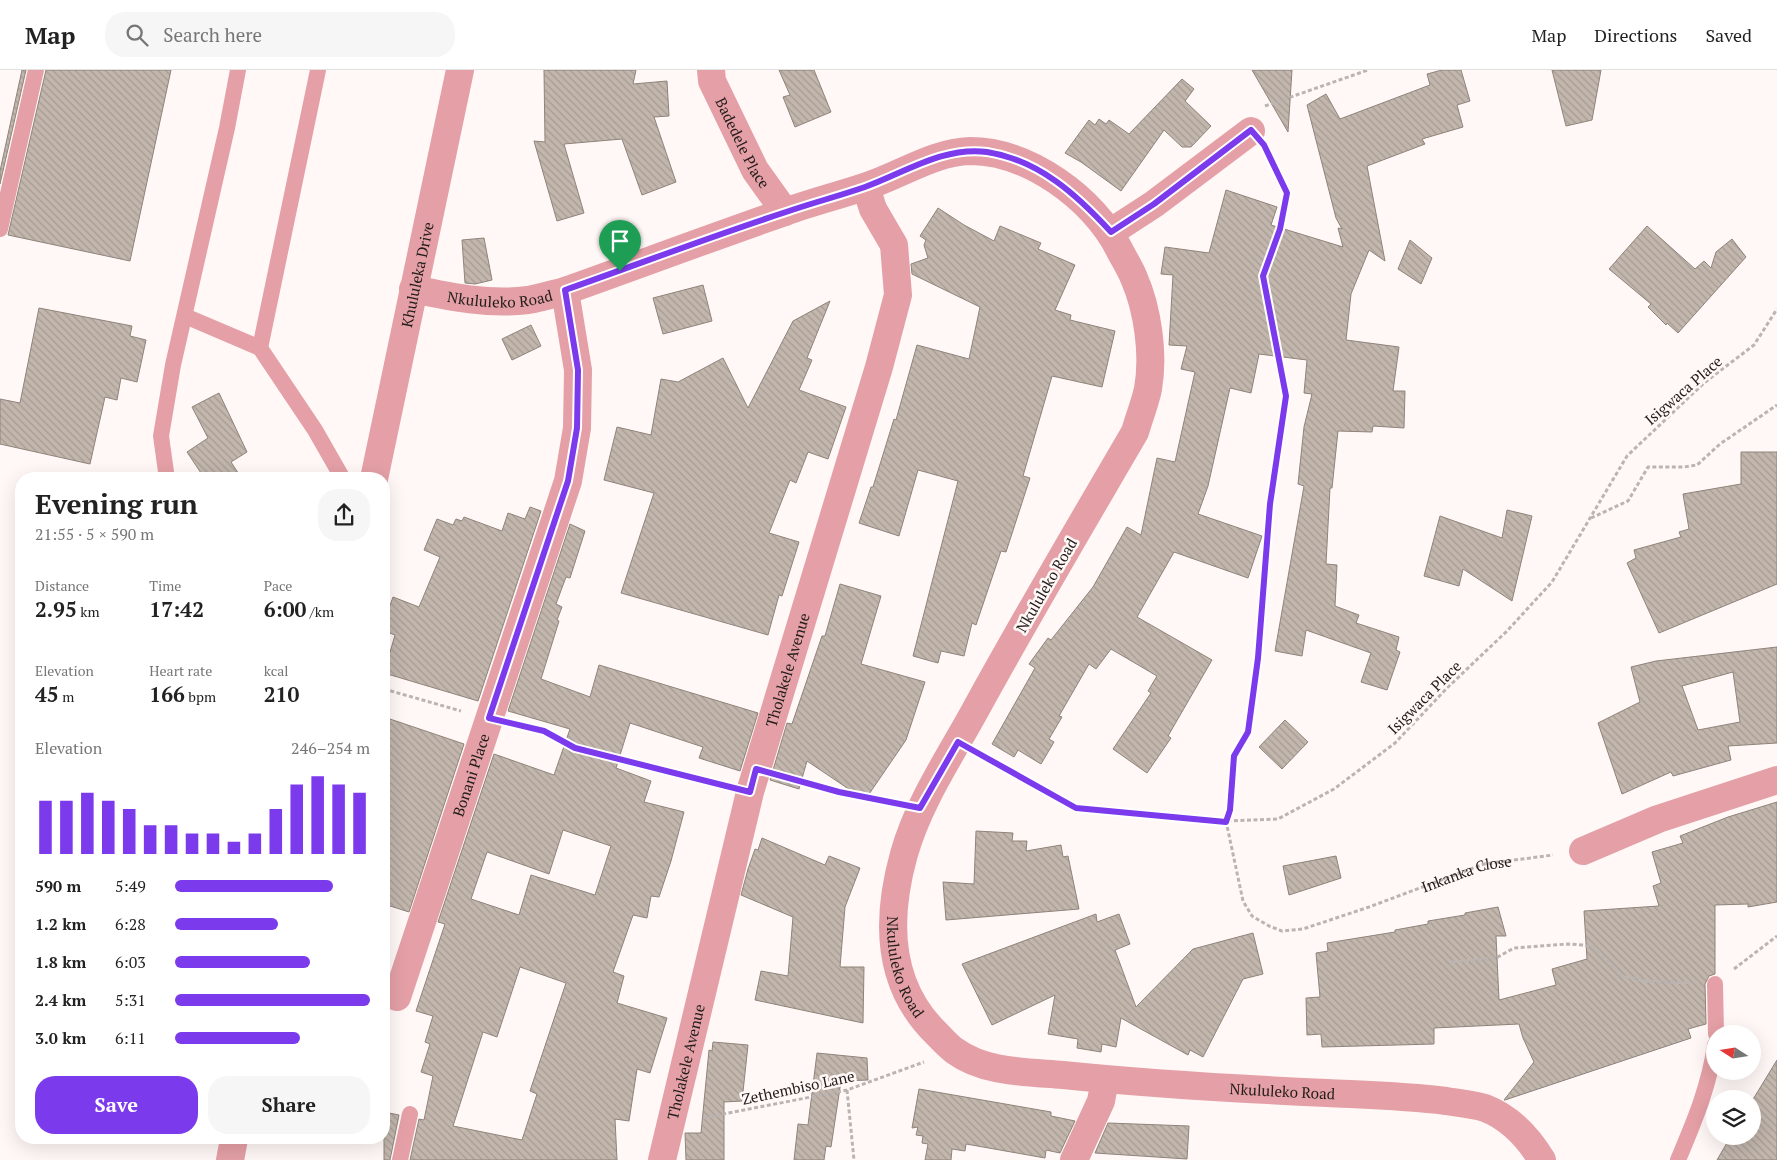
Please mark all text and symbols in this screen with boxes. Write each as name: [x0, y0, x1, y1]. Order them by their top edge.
search box: [105, 12, 455, 57]
text: Map: [25, 19, 75, 51]
icon: search: [123, 21, 151, 49]
text: Search here: [163, 22, 262, 47]
text: Map: [1531, 23, 1566, 47]
text: Directions: [1594, 23, 1677, 47]
text: Saved: [1705, 23, 1752, 47]
street label: Badedele Place: [711, 94, 775, 192]
street label: Khululeka Drive: [396, 220, 438, 329]
pin: [599, 220, 641, 271]
icon: arrive: [606, 227, 634, 255]
street label: Nkululeko Road: [446, 285, 555, 312]
street label: Isigwaca Place: [1640, 351, 1726, 429]
text: Evening run: [35, 485, 198, 522]
button: share: [318, 489, 370, 541]
text: 21:55 · 5 × 590 m: [35, 523, 154, 545]
street label: Nkululeko Road: [1011, 534, 1081, 636]
text: Distance: [35, 576, 89, 595]
text: Time: [149, 576, 181, 595]
text: Pace: [264, 576, 292, 595]
text: 2.95: [35, 595, 77, 623]
text: 17:42: [149, 595, 204, 623]
text: 6:00: [264, 595, 306, 623]
text: km: [77, 602, 100, 621]
text: /km: [306, 602, 334, 621]
street label: Tholakele Avenue: [760, 610, 814, 729]
street label: Isigwaca Place: [1383, 656, 1465, 738]
text: Elevation: [35, 661, 94, 680]
text: Heart rate: [149, 661, 212, 680]
text: kcal: [264, 661, 289, 680]
text: 45: [35, 680, 59, 708]
text: 166: [149, 680, 185, 708]
text: 210: [264, 680, 299, 708]
text: m: [59, 687, 74, 706]
text: bpm: [185, 687, 216, 706]
street label: Bonani Place: [448, 731, 494, 819]
text: Elevation: [35, 737, 102, 759]
text: 246–254 m: [291, 737, 370, 759]
street label: Inkanka Close: [1418, 850, 1513, 897]
text: 590 m: [35, 875, 81, 897]
text: 5:49: [115, 875, 146, 897]
text: 1.2 km: [35, 913, 86, 935]
text: 6:28: [115, 913, 146, 935]
street label: Nkululeko Road: [883, 916, 929, 1021]
text: 1.8 km: [35, 951, 86, 973]
text: 6:03: [115, 951, 146, 973]
text: 2.4 km: [35, 989, 86, 1011]
text: 5:31: [115, 989, 146, 1011]
street label: Tholakele Avenue: [662, 1002, 709, 1122]
north arrow: [1706, 1025, 1761, 1080]
map controls: [1706, 1025, 1761, 1145]
text: 3.0 km: [35, 1027, 86, 1049]
text: 6:11: [115, 1027, 146, 1049]
street label: Zethembiso Lane: [740, 1065, 856, 1109]
button: Save: [35, 1076, 198, 1134]
button: Share: [208, 1076, 370, 1134]
street label: Nkululeko Road: [1229, 1078, 1336, 1103]
button: layers: [1706, 1090, 1761, 1145]

